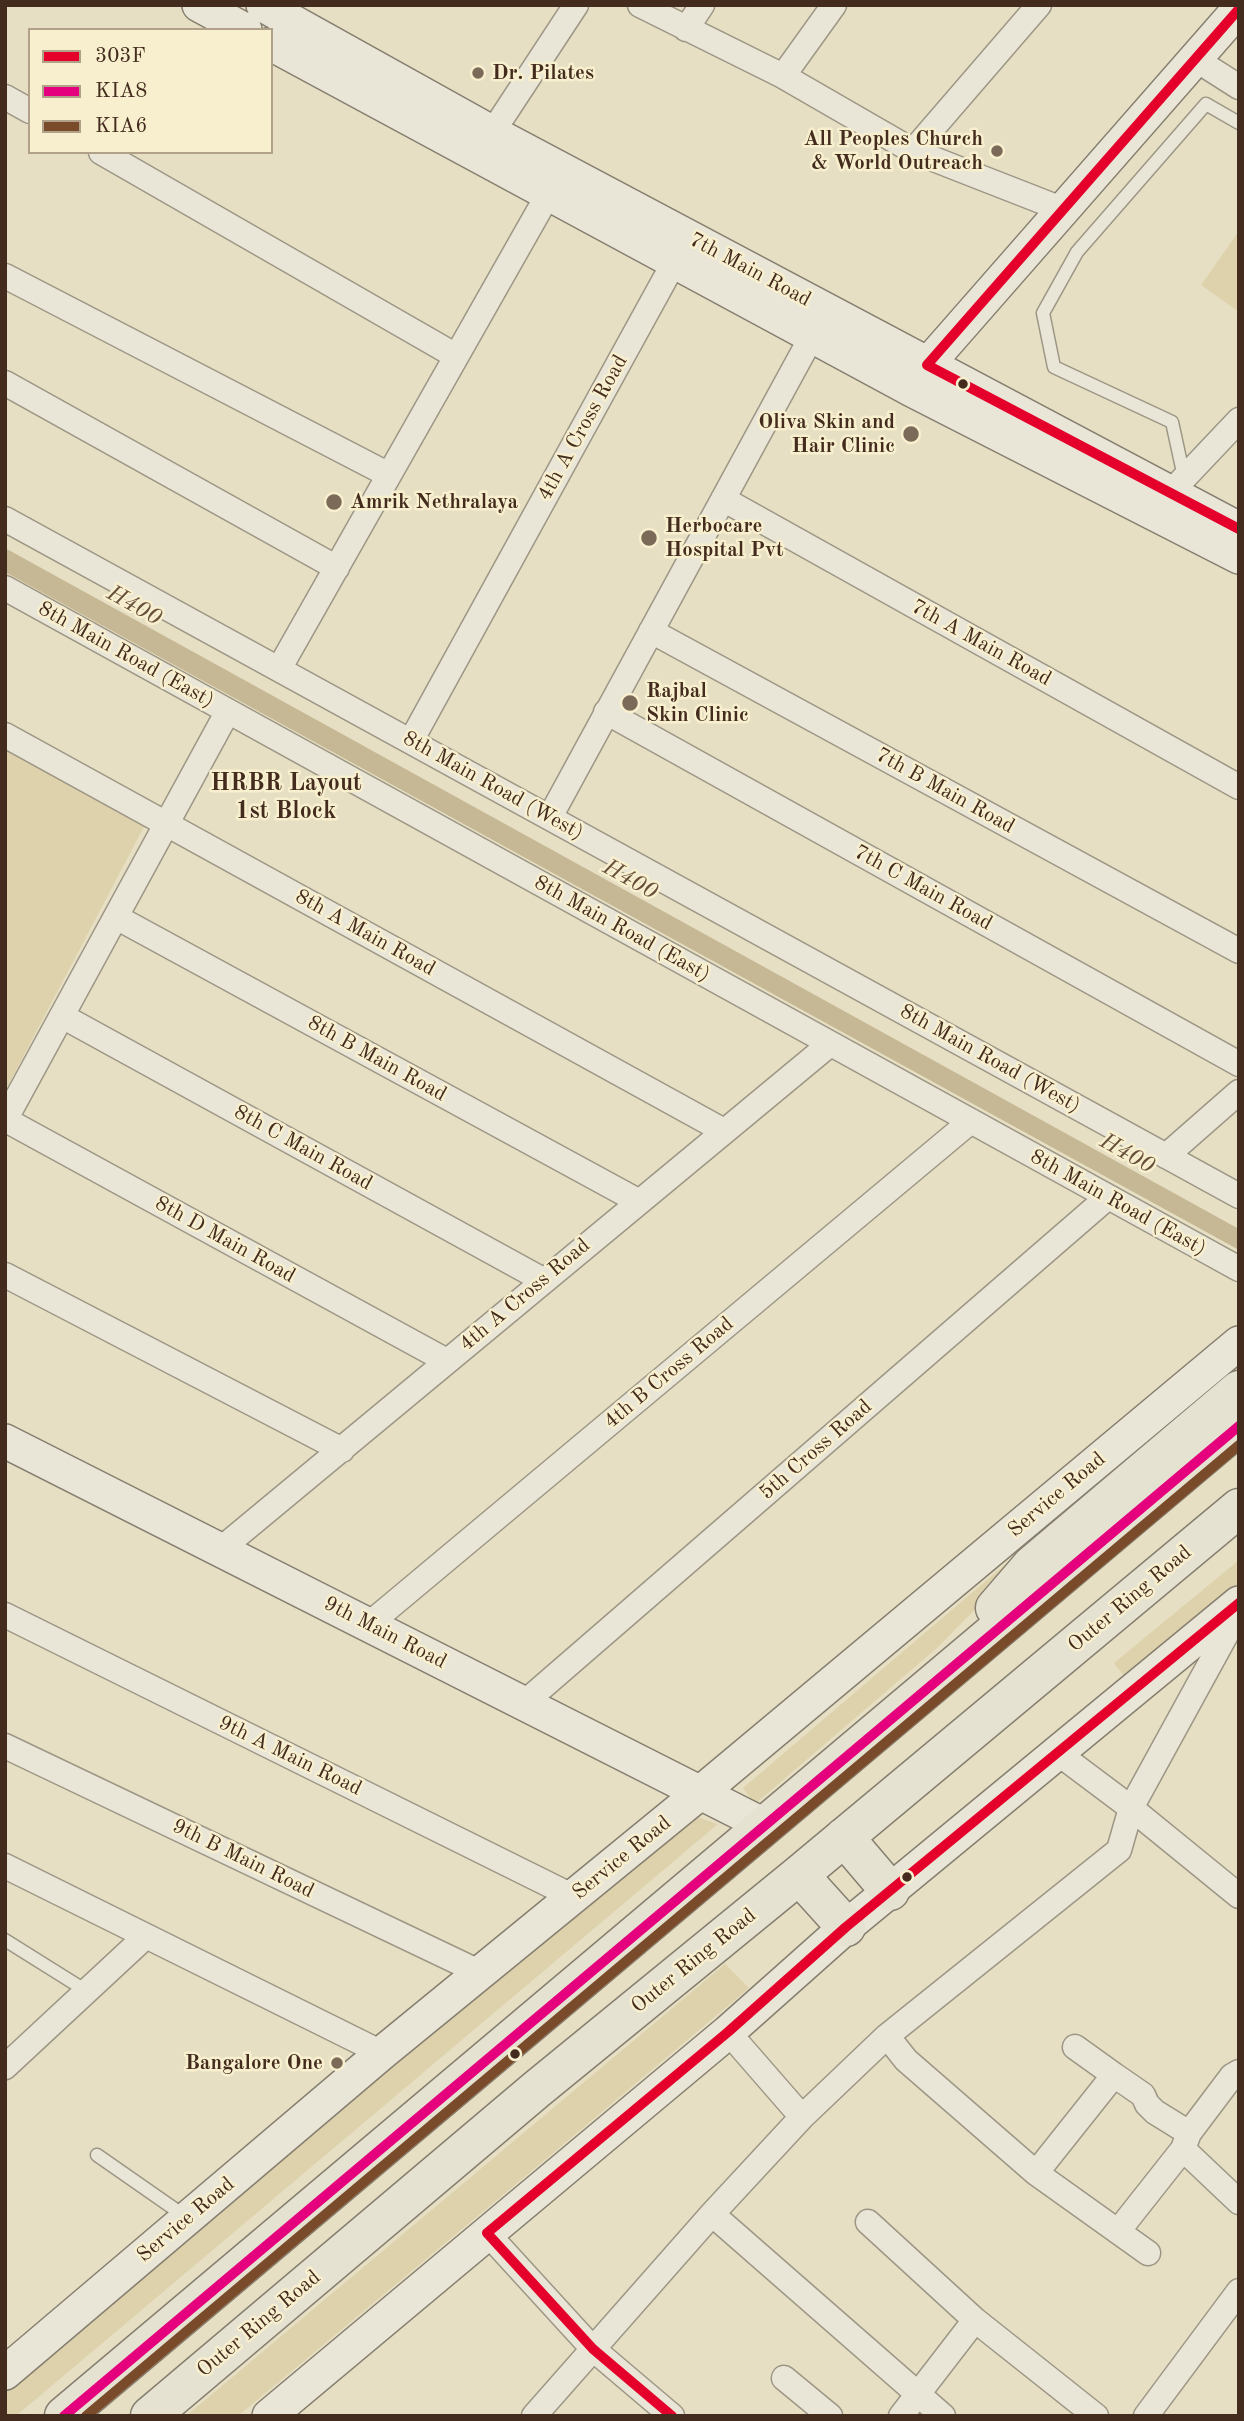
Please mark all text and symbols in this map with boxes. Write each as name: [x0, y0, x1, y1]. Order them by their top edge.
legend: [28, 28, 273, 154]
text: 303F: [95, 46, 146, 67]
place label: Dr. Pilates: [492, 60, 594, 86]
marker: Dr. Pilates: [470, 65, 486, 81]
text: KIA8: [95, 81, 147, 102]
text: KIA6: [95, 116, 147, 137]
place label: All Peoples Church & World Outreach: [804, 126, 983, 176]
marker: All Peoples Church & World Outreach: [989, 143, 1005, 159]
street label: 7th Main Road: [685, 227, 815, 313]
street label: 4th A Cross Road: [533, 351, 633, 505]
unlabelled marker: [956, 377, 970, 391]
place label: Oliva Skin and Hair Clinic: [758, 409, 895, 459]
marker: Oliva Skin and Hair Clinic: [901, 424, 921, 444]
place label: Amrik Nethralaya: [350, 489, 518, 515]
marker: Amrik Nethralaya: [324, 492, 344, 512]
place label: Herbocare Hospital Pvt: [665, 513, 784, 563]
marker: Herbocare Hospital Pvt: [639, 528, 659, 548]
water label: H400: [102, 580, 166, 632]
street label: 7th A Main Road: [906, 594, 1056, 692]
street label: 8th Main Road (East): [34, 596, 218, 714]
place label: Rajbal Skin Clinic: [646, 678, 749, 728]
marker: Rajbal Skin Clinic: [620, 693, 640, 713]
street label: 8th Main Road (West): [398, 726, 588, 846]
street label: 7th B Main Road: [871, 742, 1019, 840]
district label: HRBR Layout 1st Block: [210, 770, 362, 826]
street label: 7th C Main Road: [849, 840, 997, 936]
water label: H400: [598, 854, 662, 906]
street label: 8th Main Road (East): [530, 870, 714, 988]
street label: 8th A Main Road: [290, 884, 440, 982]
street label: 8th Main Road (West): [895, 999, 1085, 1119]
street label: 8th B Main Road: [303, 1010, 451, 1108]
street label: 8th C Main Road: [229, 1100, 377, 1196]
water label: H400: [1095, 1128, 1159, 1180]
street label: 8th Main Road (East): [1026, 1144, 1210, 1262]
street label: 8th D Main Road: [150, 1191, 300, 1289]
street label: 4th A Cross Road: [455, 1233, 595, 1357]
street label: 4th B Cross Road: [599, 1312, 739, 1434]
street label: 5th Cross Road: [755, 1394, 877, 1506]
street label: Service Road: [1003, 1447, 1111, 1543]
street label: Outer Ring Road: [1063, 1540, 1197, 1658]
street label: 9th Main Road: [319, 1591, 451, 1675]
street label: 9th A Main Road: [214, 1710, 366, 1802]
street label: Service Road: [568, 1811, 676, 1905]
street label: 9th B Main Road: [168, 1814, 318, 1904]
unlabelled marker: [900, 1870, 914, 1884]
street label: Outer Ring Road: [626, 1903, 762, 2019]
unlabelled marker: [508, 2047, 522, 2061]
place label: Bangalore One: [185, 2050, 323, 2076]
marker: Bangalore One: [329, 2055, 345, 2071]
street label: Service Road: [132, 2172, 240, 2268]
street label: Outer Ring Road: [192, 2265, 326, 2383]

